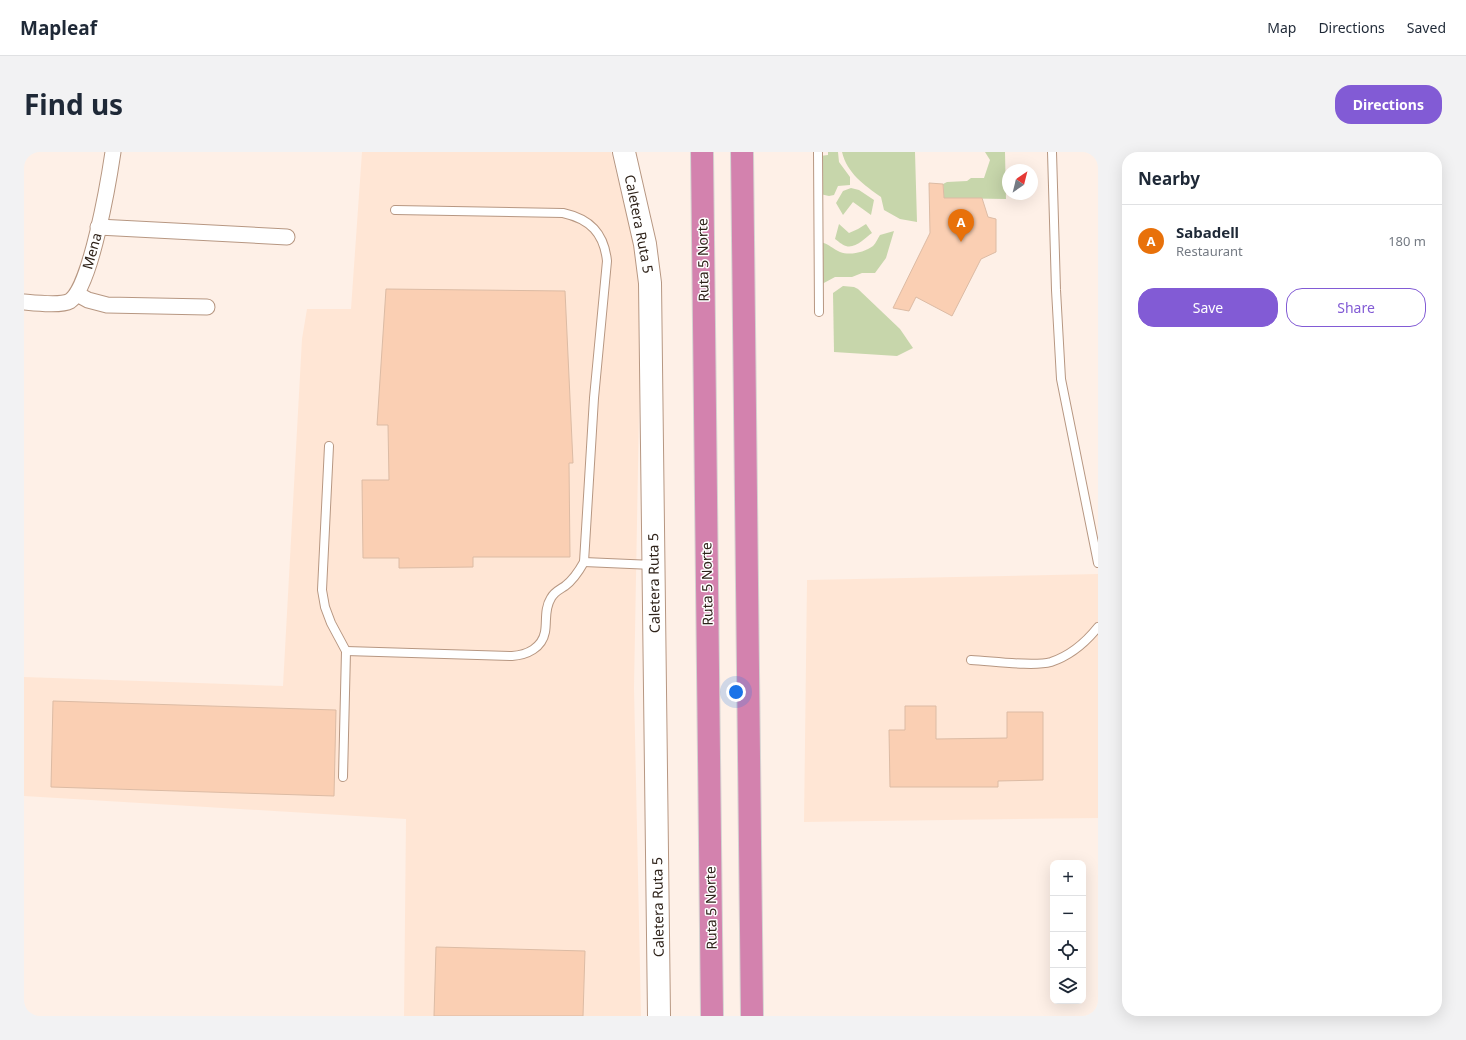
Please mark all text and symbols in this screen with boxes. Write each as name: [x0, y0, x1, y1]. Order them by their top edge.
text: Mapleaf: [20, 15, 97, 41]
text: Map: [1267, 18, 1296, 37]
text: Directions: [1318, 18, 1385, 37]
text: Saved: [1407, 18, 1446, 37]
text: Find us: [24, 85, 123, 123]
button: Directions: [1335, 85, 1442, 124]
north arrow: [1002, 164, 1038, 200]
text: Nearby: [1138, 167, 1200, 190]
street label: Caletera Ruta 5: [621, 173, 658, 275]
pin: A: [948, 209, 974, 242]
street label: Ruta 5 Norte: [692, 218, 713, 302]
text: Sabadell: [1176, 222, 1239, 242]
street label: Mena: [77, 230, 106, 271]
text: A: [1147, 232, 1156, 250]
text: 180 m: [1388, 232, 1426, 250]
text: Restaurant: [1176, 242, 1243, 260]
button: Save: [1138, 288, 1278, 327]
button: Share: [1286, 288, 1426, 327]
street label: Caletera Ruta 5: [643, 533, 664, 633]
street label: Ruta 5 Norte: [696, 542, 717, 626]
your location: [726, 682, 746, 702]
street label: Caletera Ruta 5: [647, 857, 668, 957]
map controls: [1050, 860, 1086, 1004]
button: +: [1050, 860, 1086, 896]
street label: Ruta 5 Norte: [700, 866, 721, 950]
button: −: [1050, 896, 1086, 932]
button: locate: [1050, 932, 1086, 968]
button: layers: [1050, 968, 1086, 1004]

